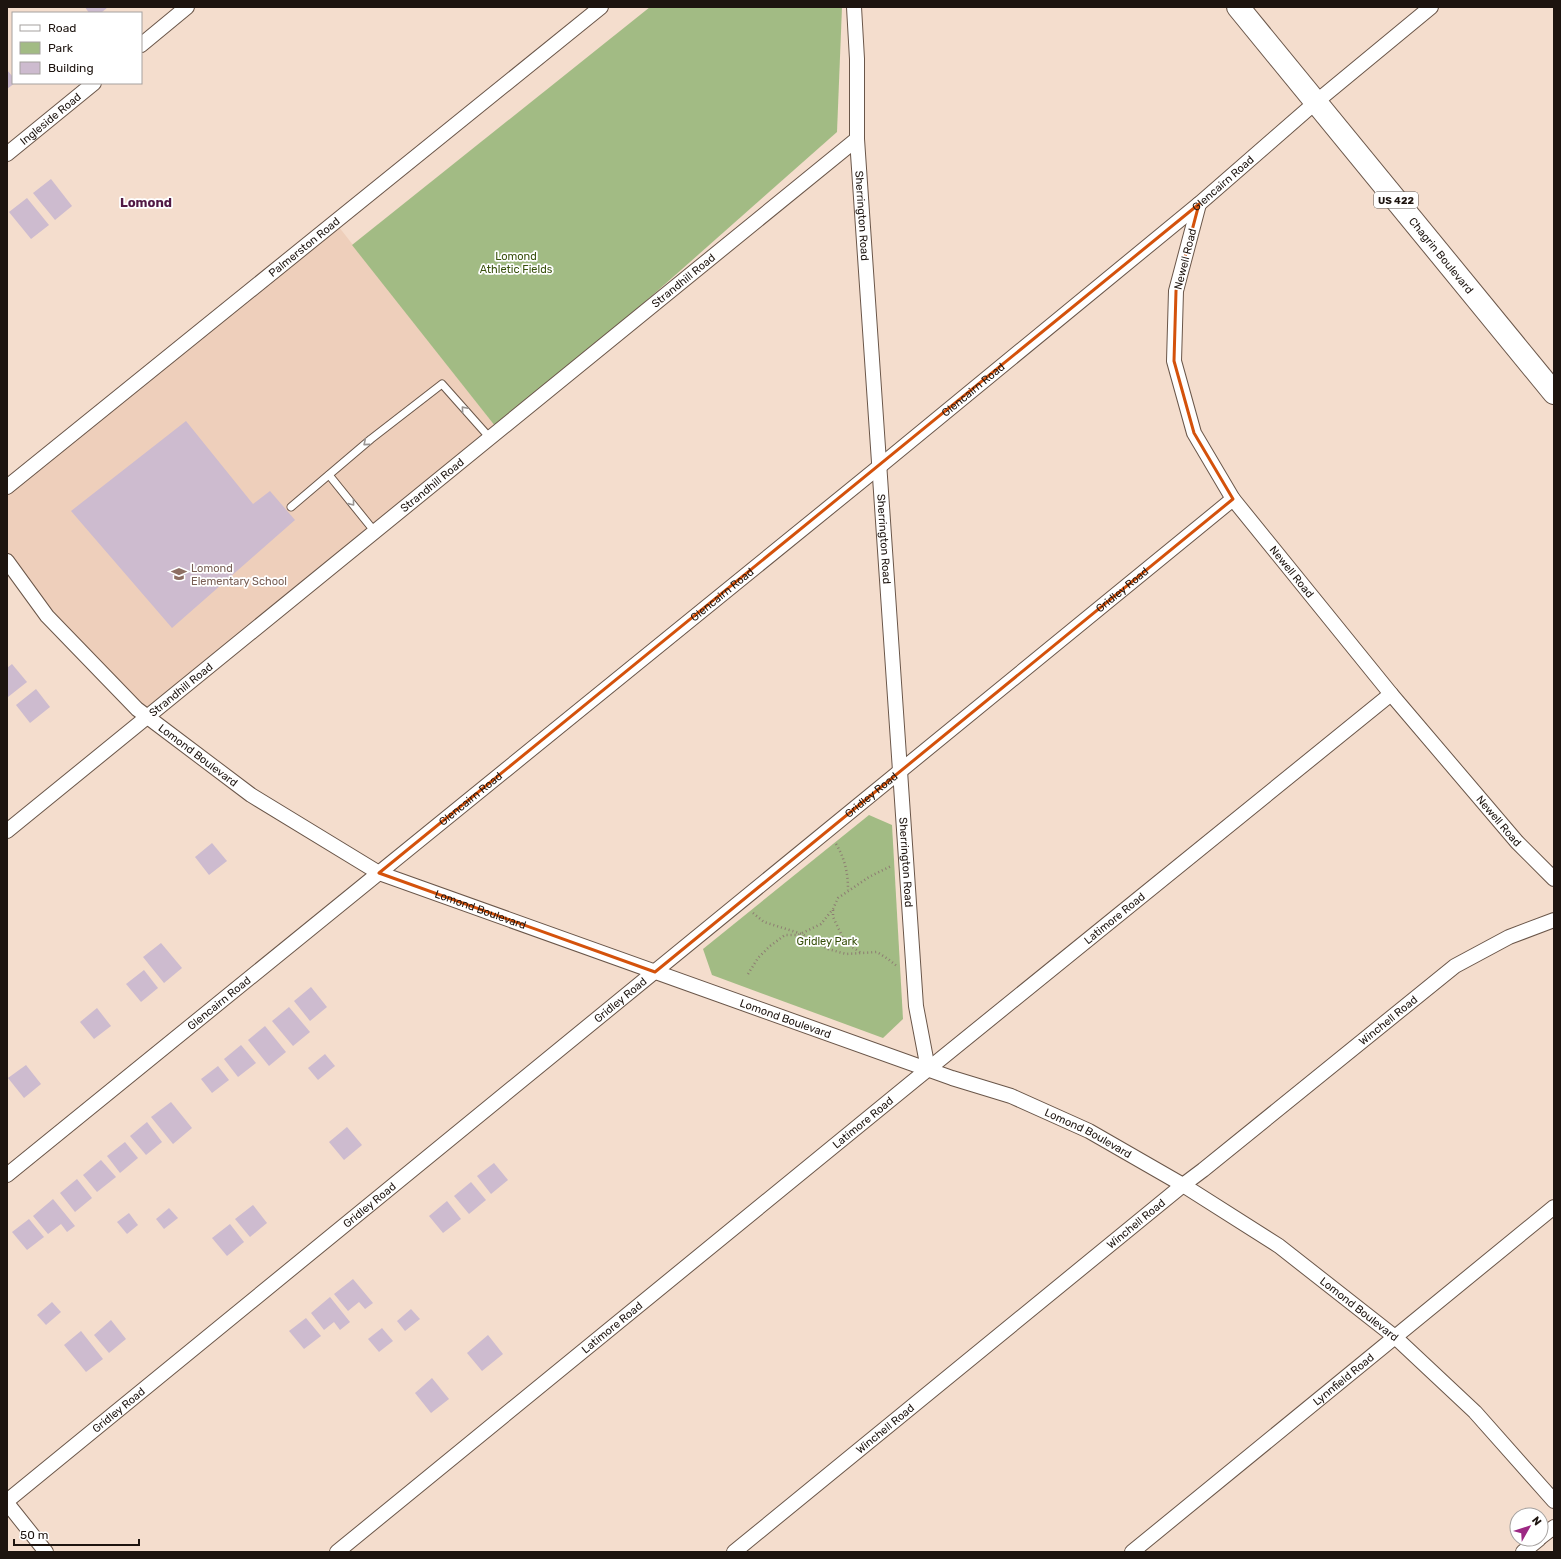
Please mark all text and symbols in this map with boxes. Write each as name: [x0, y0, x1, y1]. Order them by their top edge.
legend: [12, 12, 142, 84]
text: Road: [48, 21, 76, 35]
text: Park: [48, 41, 74, 55]
text: Building: [48, 61, 94, 75]
street label: Ingleside Road: [18, 90, 84, 148]
street label: Glencairn Road: [1190, 153, 1257, 214]
street label: Sherrington Road: [852, 170, 871, 261]
road number: US 422: [1374, 192, 1418, 208]
district label: Lomond: [120, 195, 172, 210]
street label: Palmerston Road: [266, 215, 343, 280]
street label: Chagrin Boulevard: [1406, 215, 1476, 296]
street label: Newell Road: [1172, 227, 1199, 291]
park label: Lomond Athletic Fields: [480, 250, 553, 276]
street label: Strandhill Road: [649, 251, 718, 311]
street label: Glencairn Road: [939, 360, 1007, 420]
one-way arrow: [461, 406, 469, 414]
one-way arrow: [363, 439, 371, 446]
street label: Strandhill Road: [398, 456, 467, 515]
street label: Sherrington Road: [874, 494, 893, 584]
one-way arrow: [347, 499, 354, 506]
street label: Newell Road: [1267, 544, 1316, 600]
place label: Lomond Elementary School: [191, 562, 287, 588]
school or university icon: Lomond Elementary School: [170, 565, 188, 583]
street label: Glencairn Road: [688, 565, 756, 624]
street label: Gridley Road: [1093, 565, 1151, 615]
street label: Strandhill Road: [147, 660, 215, 720]
street label: Lomond Boulevard: [156, 721, 240, 790]
street label: Glencairn Road: [437, 770, 505, 829]
street label: Gridley Road: [842, 770, 900, 820]
street label: Newell Road: [1473, 793, 1524, 849]
street label: Sherrington Road: [896, 817, 915, 908]
street label: Lomond Boulevard: [433, 888, 528, 932]
street label: Latimore Road: [1082, 890, 1148, 947]
park label: Gridley Park: [797, 935, 858, 948]
street label: Glencairn Road: [185, 974, 253, 1033]
street label: Gridley Road: [592, 975, 649, 1026]
street label: Winchell Road: [1357, 993, 1420, 1048]
street label: Lomond Boulevard: [738, 997, 833, 1041]
street label: Latimore Road: [830, 1094, 896, 1151]
street label: Lomond Boulevard: [1042, 1106, 1134, 1161]
street label: Gridley Road: [341, 1180, 399, 1231]
street label: Winchell Road: [1104, 1196, 1168, 1252]
street label: Lomond Boulevard: [1317, 1275, 1401, 1344]
street label: Latimore Road: [579, 1299, 645, 1356]
street label: Lynnfield Road: [1311, 1351, 1377, 1408]
street label: Gridley Road: [90, 1385, 148, 1436]
street label: Winchell Road: [854, 1401, 917, 1457]
north arrow: [1509, 1507, 1549, 1547]
text: N: [1529, 1514, 1544, 1528]
scale bar: [14, 1521, 139, 1547]
text: 50 m: [20, 1528, 48, 1542]

